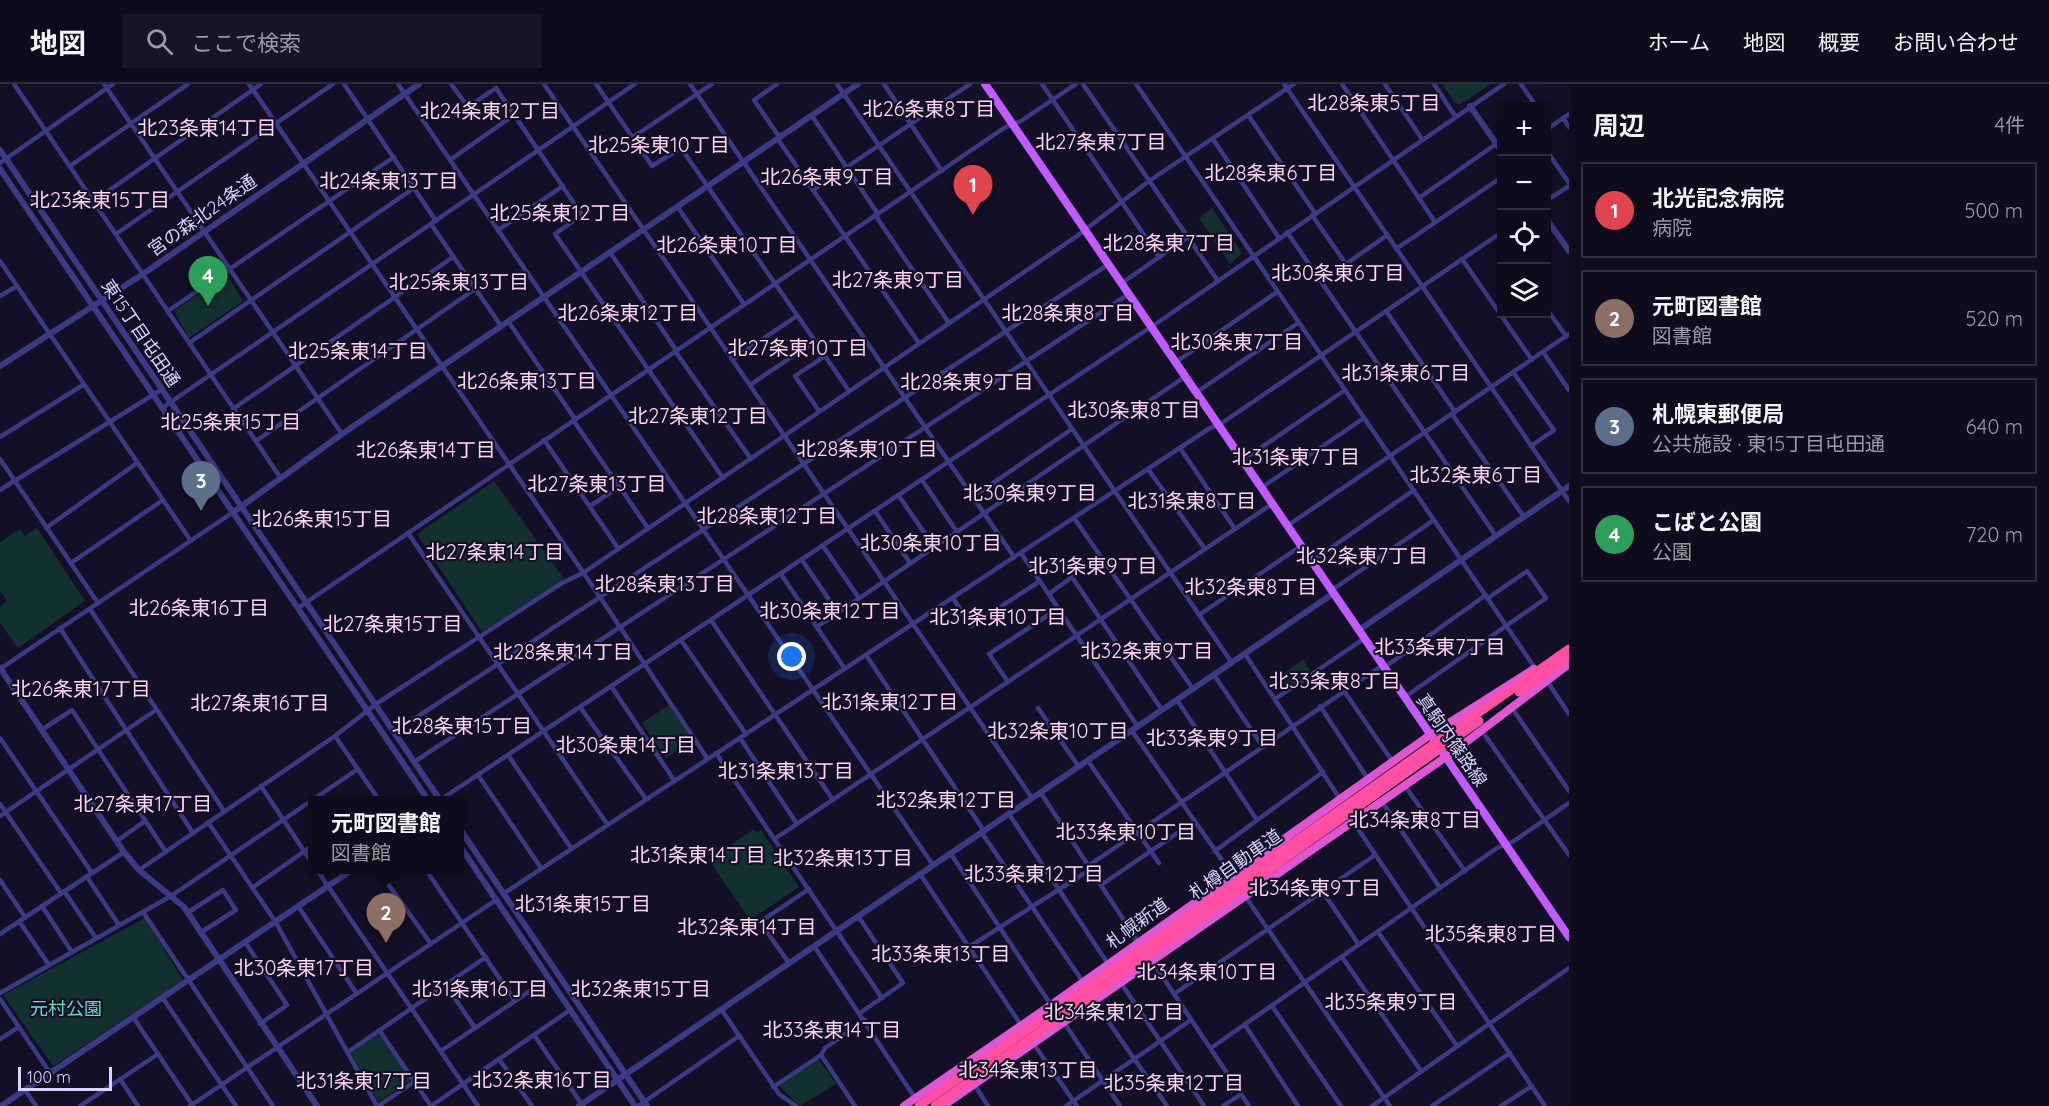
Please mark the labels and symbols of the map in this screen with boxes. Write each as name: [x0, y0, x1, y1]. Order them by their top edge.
district label: 北28条東5丁目: [1308, 90, 1440, 115]
district label: 北26条東8丁目: [863, 96, 995, 121]
district label: 北24条東12丁目: [420, 98, 560, 123]
district label: 北23条東14丁目: [137, 115, 277, 140]
district label: 北27条東7丁目: [1035, 129, 1167, 154]
district label: 北25条東10丁目: [588, 132, 730, 157]
district label: 北28条東6丁目: [1205, 160, 1337, 185]
district label: 北26条東9丁目: [761, 164, 894, 189]
pin: 1: [954, 166, 992, 215]
district label: 北24条東13丁目: [319, 168, 459, 193]
street label: 宮の森北24条通: [143, 169, 261, 261]
district label: 北23条東15丁目: [30, 187, 170, 212]
district label: 北25条東12丁目: [490, 200, 630, 225]
district label: 北28条東7丁目: [1103, 230, 1235, 255]
district label: 北26条東10丁目: [656, 232, 798, 257]
pin: 4: [188, 256, 228, 306]
district label: 北30条東6丁目: [1271, 260, 1405, 285]
district label: 北27条東9丁目: [832, 267, 964, 292]
district label: 北25条東13丁目: [389, 269, 529, 294]
street label: 東15丁目屯田通: [97, 275, 185, 391]
district label: 北26条東12丁目: [558, 300, 698, 325]
district label: 北28条東8丁目: [1002, 300, 1134, 325]
district label: 北30条東7丁目: [1171, 329, 1303, 354]
district label: 北27条東10丁目: [728, 335, 868, 360]
district label: 北25条東14丁目: [288, 338, 428, 363]
district label: 北31条東6丁目: [1342, 360, 1470, 385]
district label: 北26条東13丁目: [457, 368, 597, 393]
district label: 北28条東9丁目: [900, 369, 1034, 394]
district label: 北30条東8丁目: [1067, 397, 1201, 422]
district label: 北27条東12丁目: [628, 403, 768, 428]
district label: 北25条東15丁目: [161, 409, 301, 434]
district label: 北28条東10丁目: [796, 436, 938, 461]
district label: 北26条東14丁目: [356, 437, 496, 462]
district label: 北31条東7丁目: [1232, 444, 1360, 469]
pin: 3: [182, 462, 220, 511]
district label: 北32条東6丁目: [1410, 462, 1542, 487]
district label: 北27条東13丁目: [528, 471, 666, 496]
district label: 北30条東9丁目: [963, 480, 1097, 505]
district label: 北31条東8丁目: [1128, 488, 1256, 513]
district label: 北28条東12丁目: [697, 503, 837, 528]
district label: 北26条東15丁目: [252, 506, 392, 531]
district label: 北30条東10丁目: [860, 530, 1002, 555]
district label: 北27条東14丁目: [426, 539, 564, 564]
district label: 北32条東7丁目: [1296, 543, 1428, 568]
district label: 北31条東9丁目: [1028, 553, 1158, 578]
district label: 北28条東13丁目: [595, 571, 735, 596]
district label: 北32条東8丁目: [1185, 574, 1317, 599]
district label: 北26条東16丁目: [129, 595, 269, 620]
district label: 北30条東12丁目: [760, 598, 900, 623]
district label: 北31条東10丁目: [929, 604, 1067, 629]
district label: 北27条東15丁目: [323, 611, 463, 636]
district label: 北33条東7丁目: [1374, 634, 1506, 659]
district label: 北32条東9丁目: [1081, 638, 1213, 663]
district label: 北28条東14丁目: [493, 639, 633, 664]
your location: [777, 642, 806, 671]
district label: 北33条東8丁目: [1269, 668, 1401, 693]
district label: 北26条東17丁目: [11, 676, 151, 701]
district label: 北31条東12丁目: [822, 689, 958, 714]
street label: 真駒内篠路線: [1412, 689, 1492, 791]
district label: 北27条東16丁目: [190, 690, 330, 715]
district label: 北28条東15丁目: [392, 713, 532, 738]
district label: 北32条東10丁目: [988, 718, 1128, 743]
district label: 北33条東9丁目: [1146, 725, 1278, 750]
district label: 北30条東14丁目: [556, 732, 696, 757]
district label: 北31条東13丁目: [718, 758, 854, 783]
district label: 北32条東12丁目: [876, 787, 1016, 812]
district label: 北27条東17丁目: [74, 791, 212, 816]
district label: 北34条東8丁目: [1349, 807, 1481, 832]
district label: 北33条東10丁目: [1056, 819, 1196, 844]
street label: 札樽自動車道: [1184, 824, 1286, 904]
district label: 北31条東14丁目: [630, 842, 766, 867]
district label: 北32条東13丁目: [773, 845, 913, 870]
district label: 北33条東12丁目: [964, 861, 1104, 886]
district label: 北34条東9丁目: [1249, 875, 1381, 900]
district label: 北31条東15丁目: [515, 891, 651, 916]
street label: 札幌新道: [1101, 893, 1173, 953]
pin: 2: [366, 894, 406, 943]
district label: 北32条東14丁目: [677, 914, 817, 939]
district label: 北35条東8丁目: [1425, 921, 1557, 946]
district label: 北33条東13丁目: [872, 941, 1010, 966]
district label: 北30条東17丁目: [234, 955, 374, 980]
district label: 北34条東10丁目: [1137, 959, 1277, 984]
district label: 北31条東16丁目: [412, 976, 548, 1001]
district label: 北32条東15丁目: [571, 976, 711, 1001]
district label: 北35条東9丁目: [1325, 989, 1457, 1014]
park label: 元村公園: [30, 997, 102, 1020]
district label: 北34条東12丁目: [1044, 999, 1184, 1024]
district label: 北33条東14丁目: [763, 1017, 901, 1042]
district label: 北34条東13丁目: [959, 1057, 1097, 1082]
scale bar: [18, 1064, 112, 1092]
district label: 北32条東16丁目: [472, 1067, 612, 1092]
district label: 北31条東17丁目: [296, 1068, 432, 1093]
district label: 北35条東12丁目: [1104, 1070, 1244, 1095]

